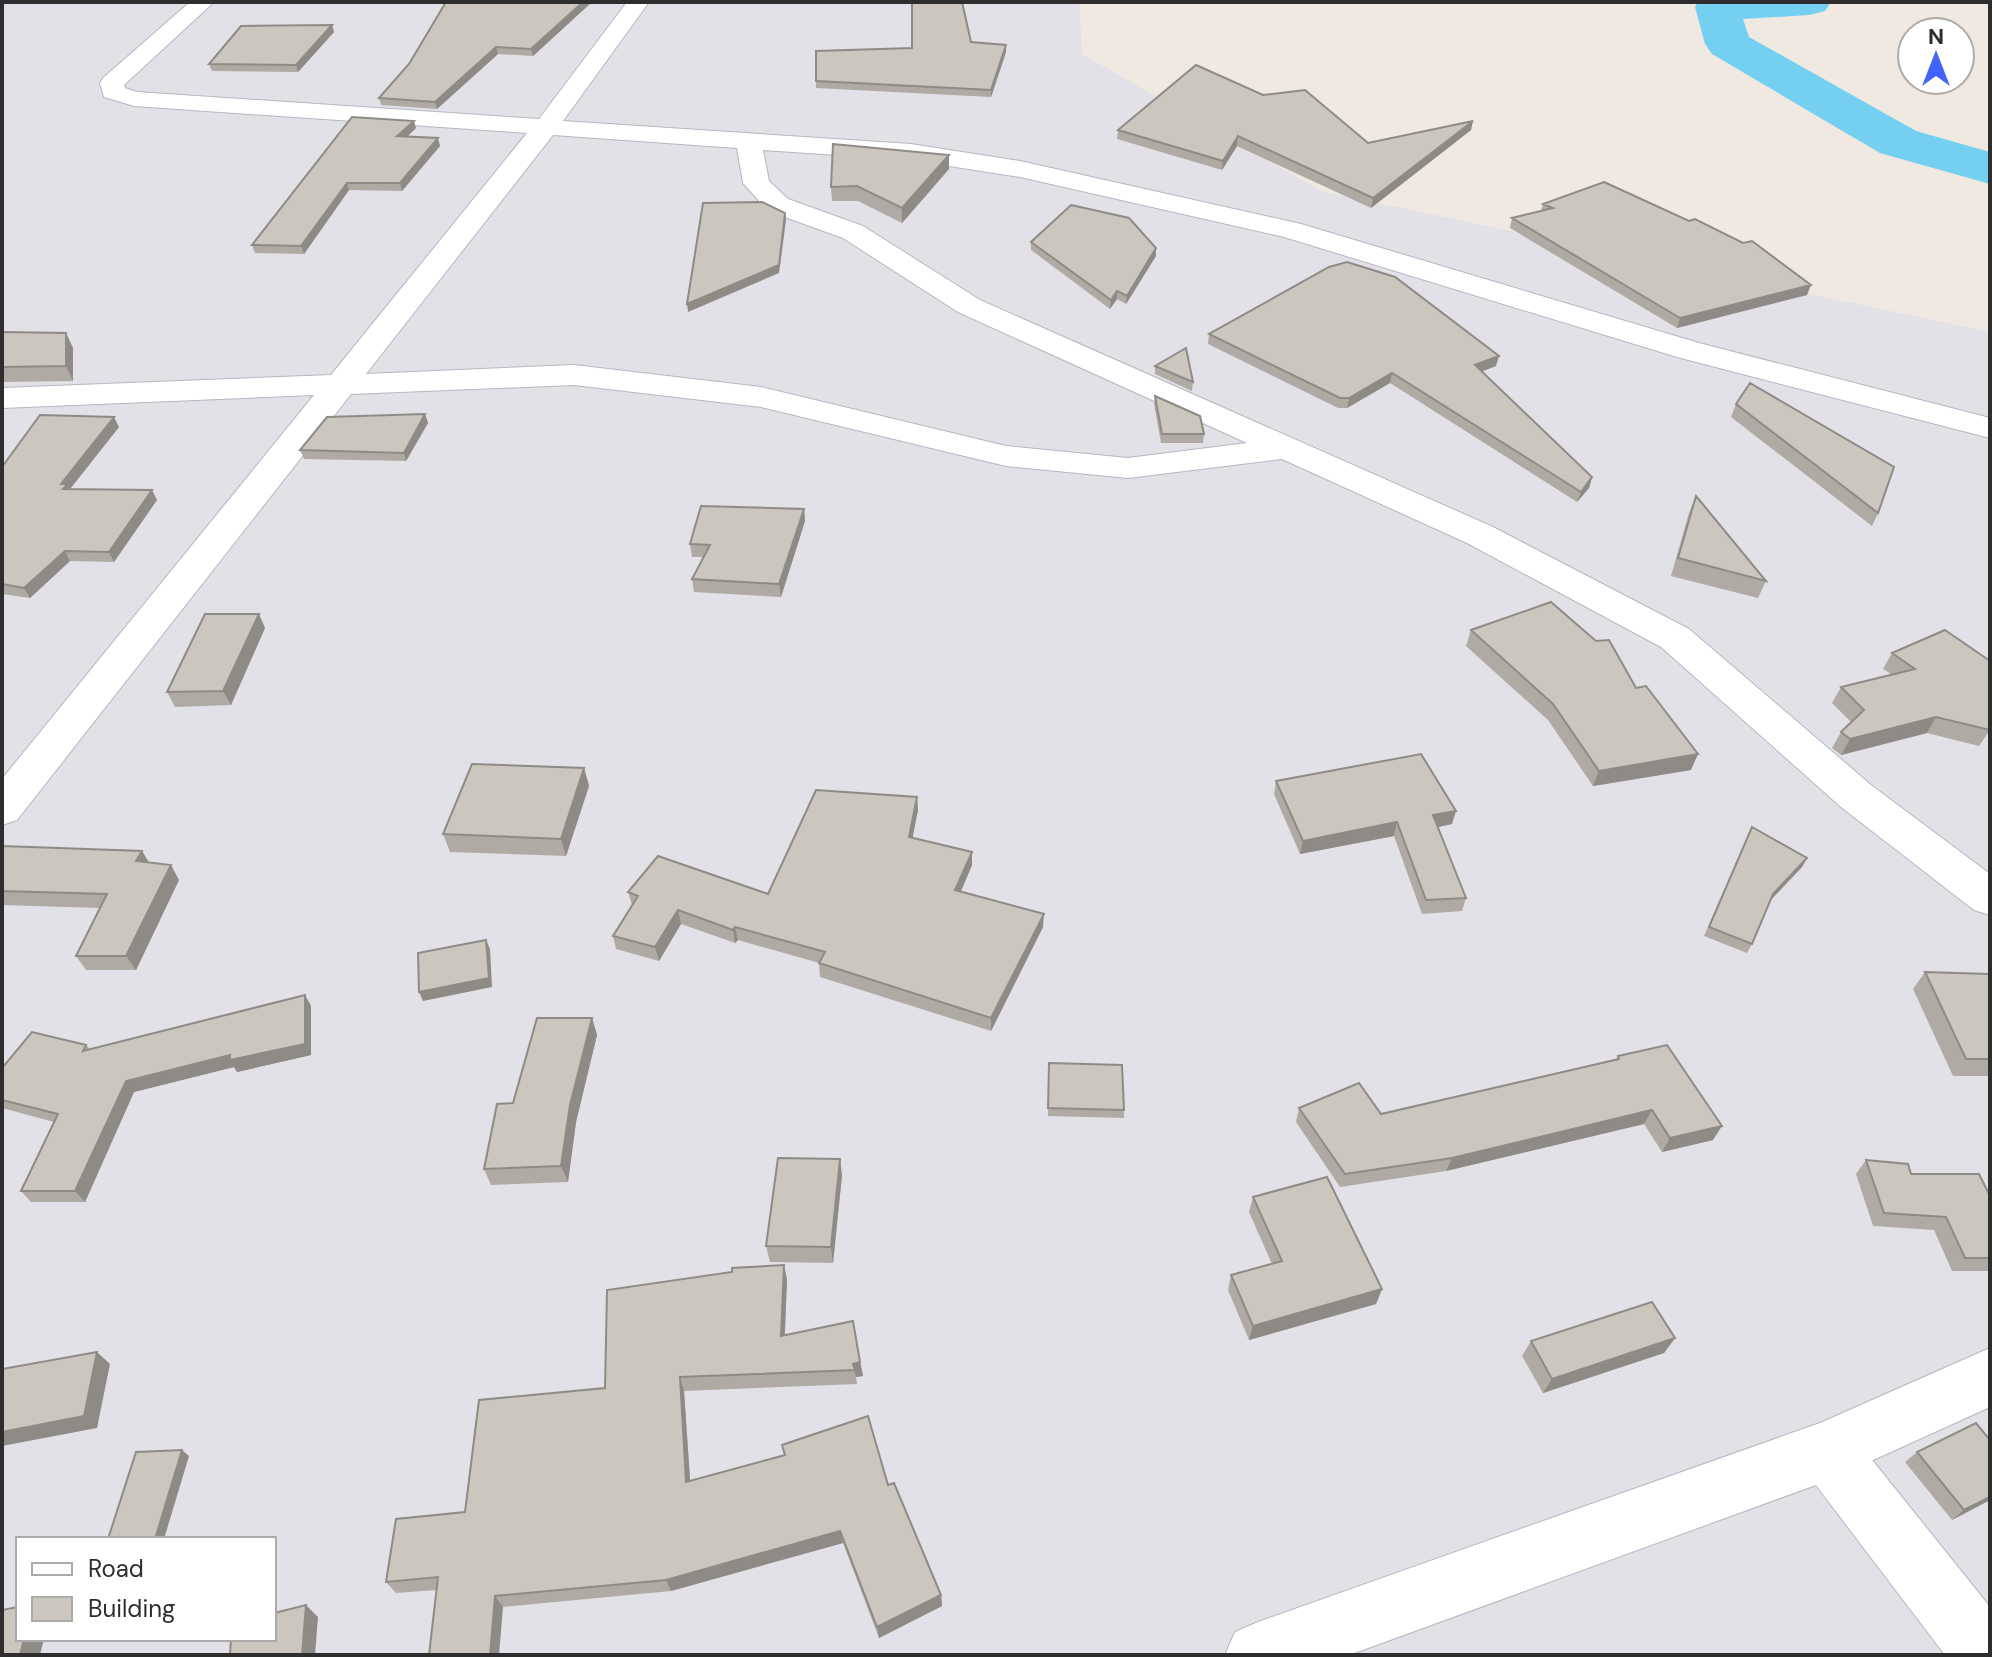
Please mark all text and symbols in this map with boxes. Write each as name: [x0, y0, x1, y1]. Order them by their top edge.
north arrow: [1896, 16, 1976, 96]
text: N: [1928, 22, 1944, 51]
legend: [16, 1537, 276, 1641]
text: Road: [88, 1553, 144, 1584]
text: Building: [88, 1593, 175, 1624]

